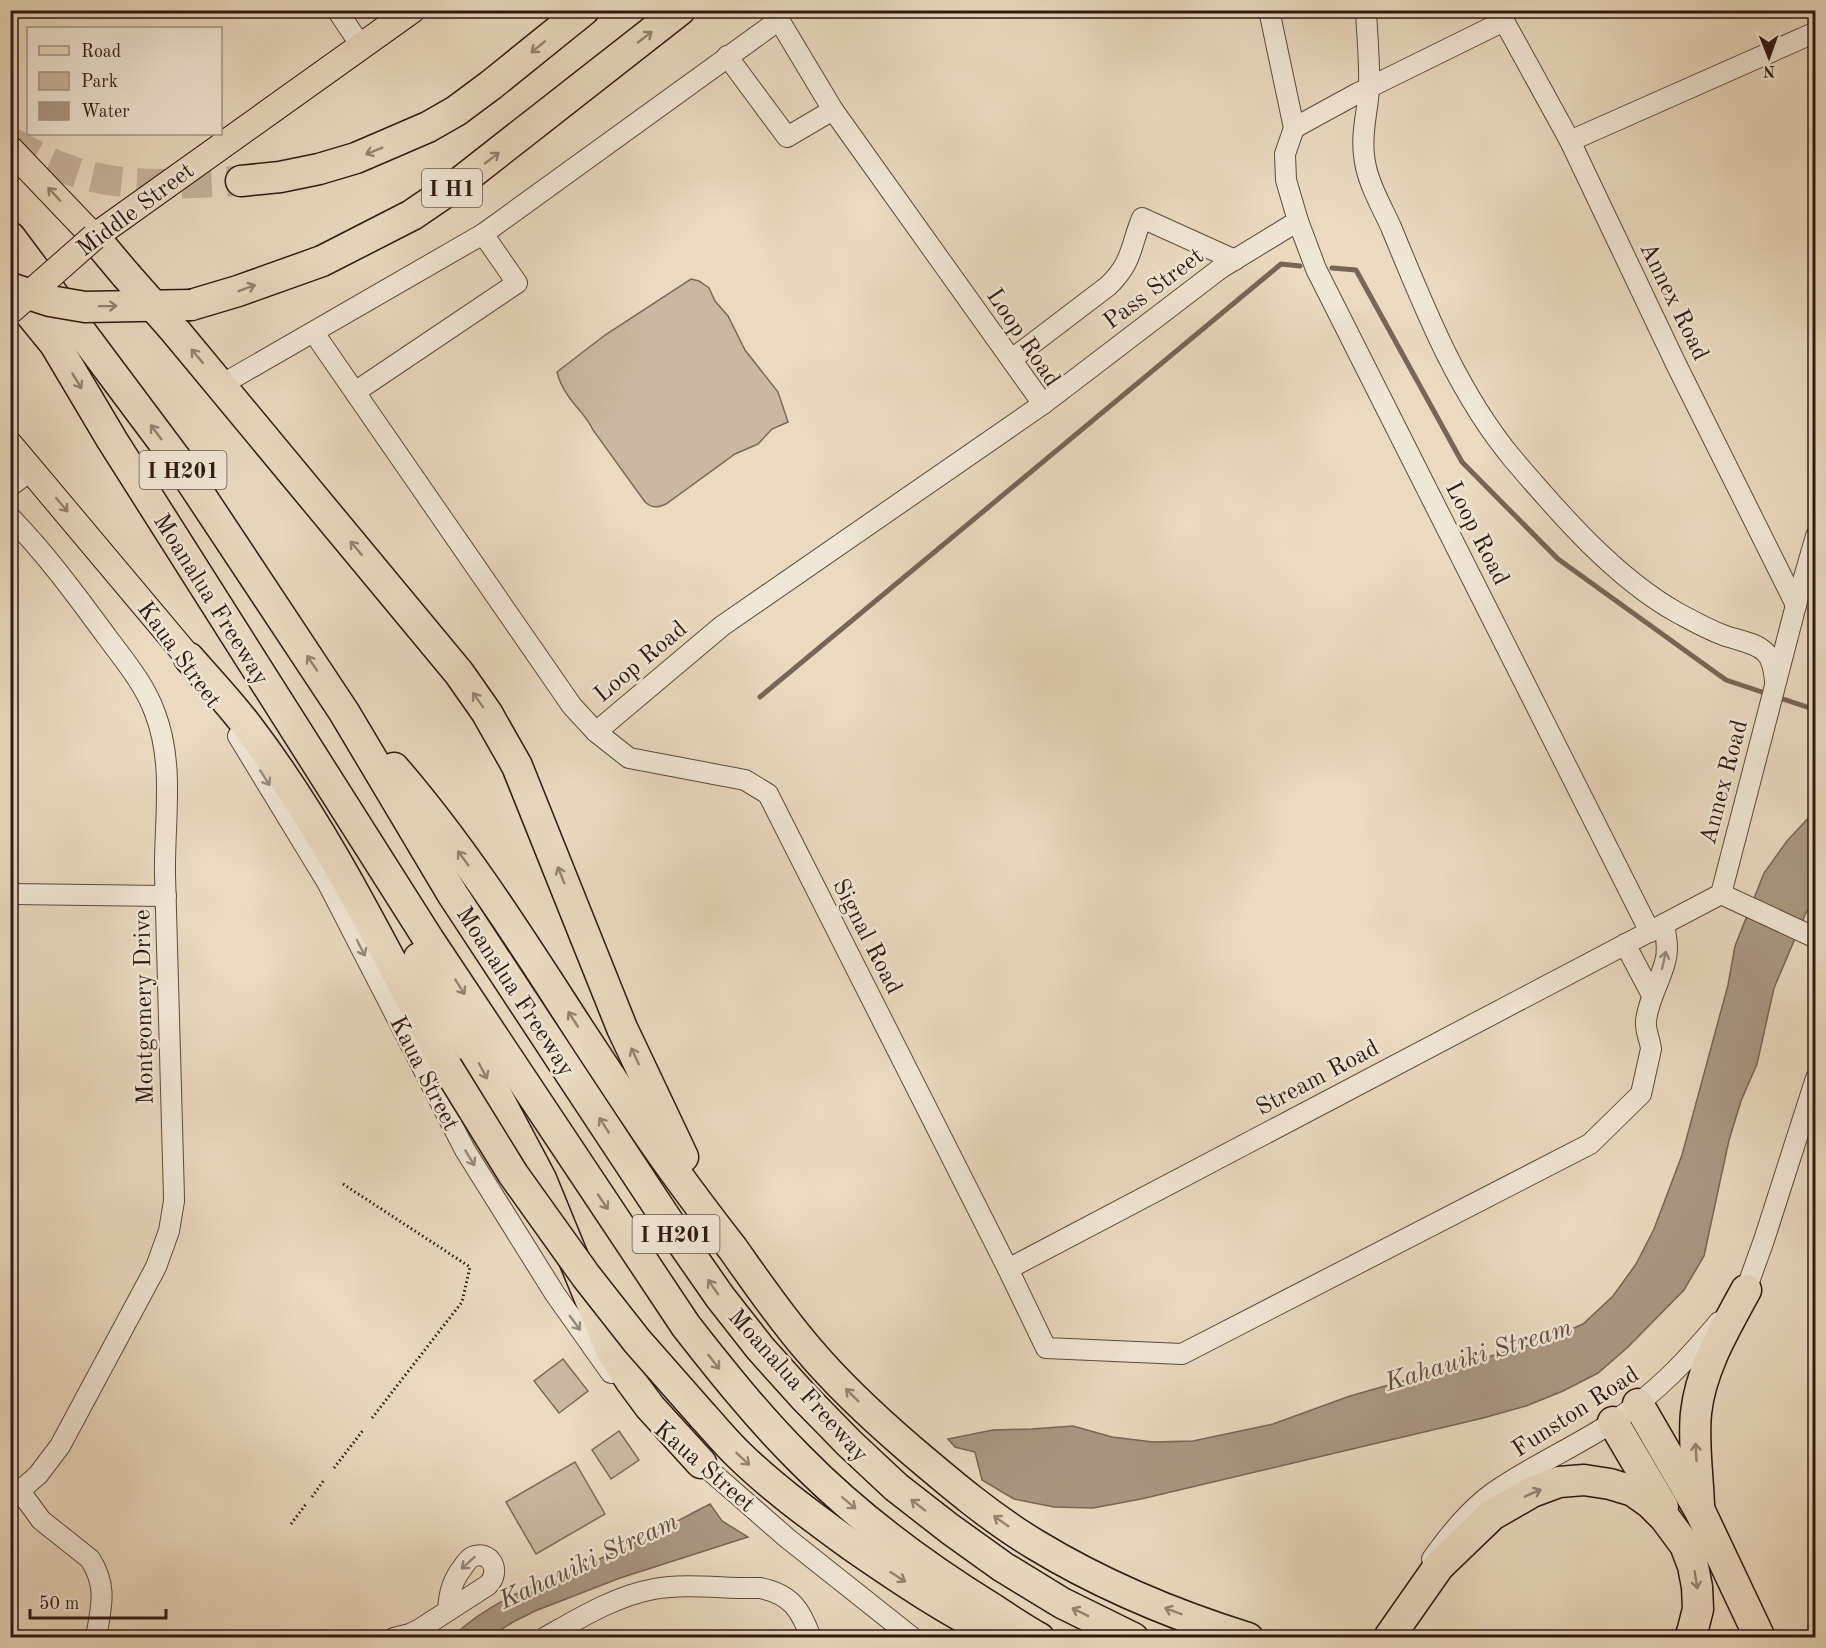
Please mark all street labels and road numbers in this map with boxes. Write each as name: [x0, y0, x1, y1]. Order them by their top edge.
street label: Middle Street: [73, 159, 199, 262]
road number: I H1: [422, 169, 482, 207]
street label: Annex Road: [1634, 239, 1712, 365]
street label: Pass Street: [1100, 244, 1209, 335]
street label: Loop Road: [981, 285, 1064, 391]
road number: I H201: [140, 451, 226, 489]
street label: Loop Road: [1440, 478, 1512, 589]
street label: Moanalua Freeway: [148, 510, 273, 690]
street label: Kaua Street: [132, 598, 225, 713]
street label: Loop Road: [590, 617, 692, 708]
street label: Annex Road: [1697, 718, 1753, 847]
street label: Signal Road: [827, 875, 905, 998]
street label: Moanalua Freeway: [451, 903, 578, 1081]
street label: Montgomery Drive: [131, 909, 159, 1105]
street label: Kaua Street: [384, 1013, 462, 1135]
street label: Stream Road: [1253, 1036, 1383, 1121]
road number: I H201: [632, 1215, 720, 1253]
street label: Moanalua Freeway: [723, 1305, 872, 1468]
street label: Funston Road: [1508, 1363, 1644, 1462]
street label: Kaua Street: [649, 1417, 759, 1518]

